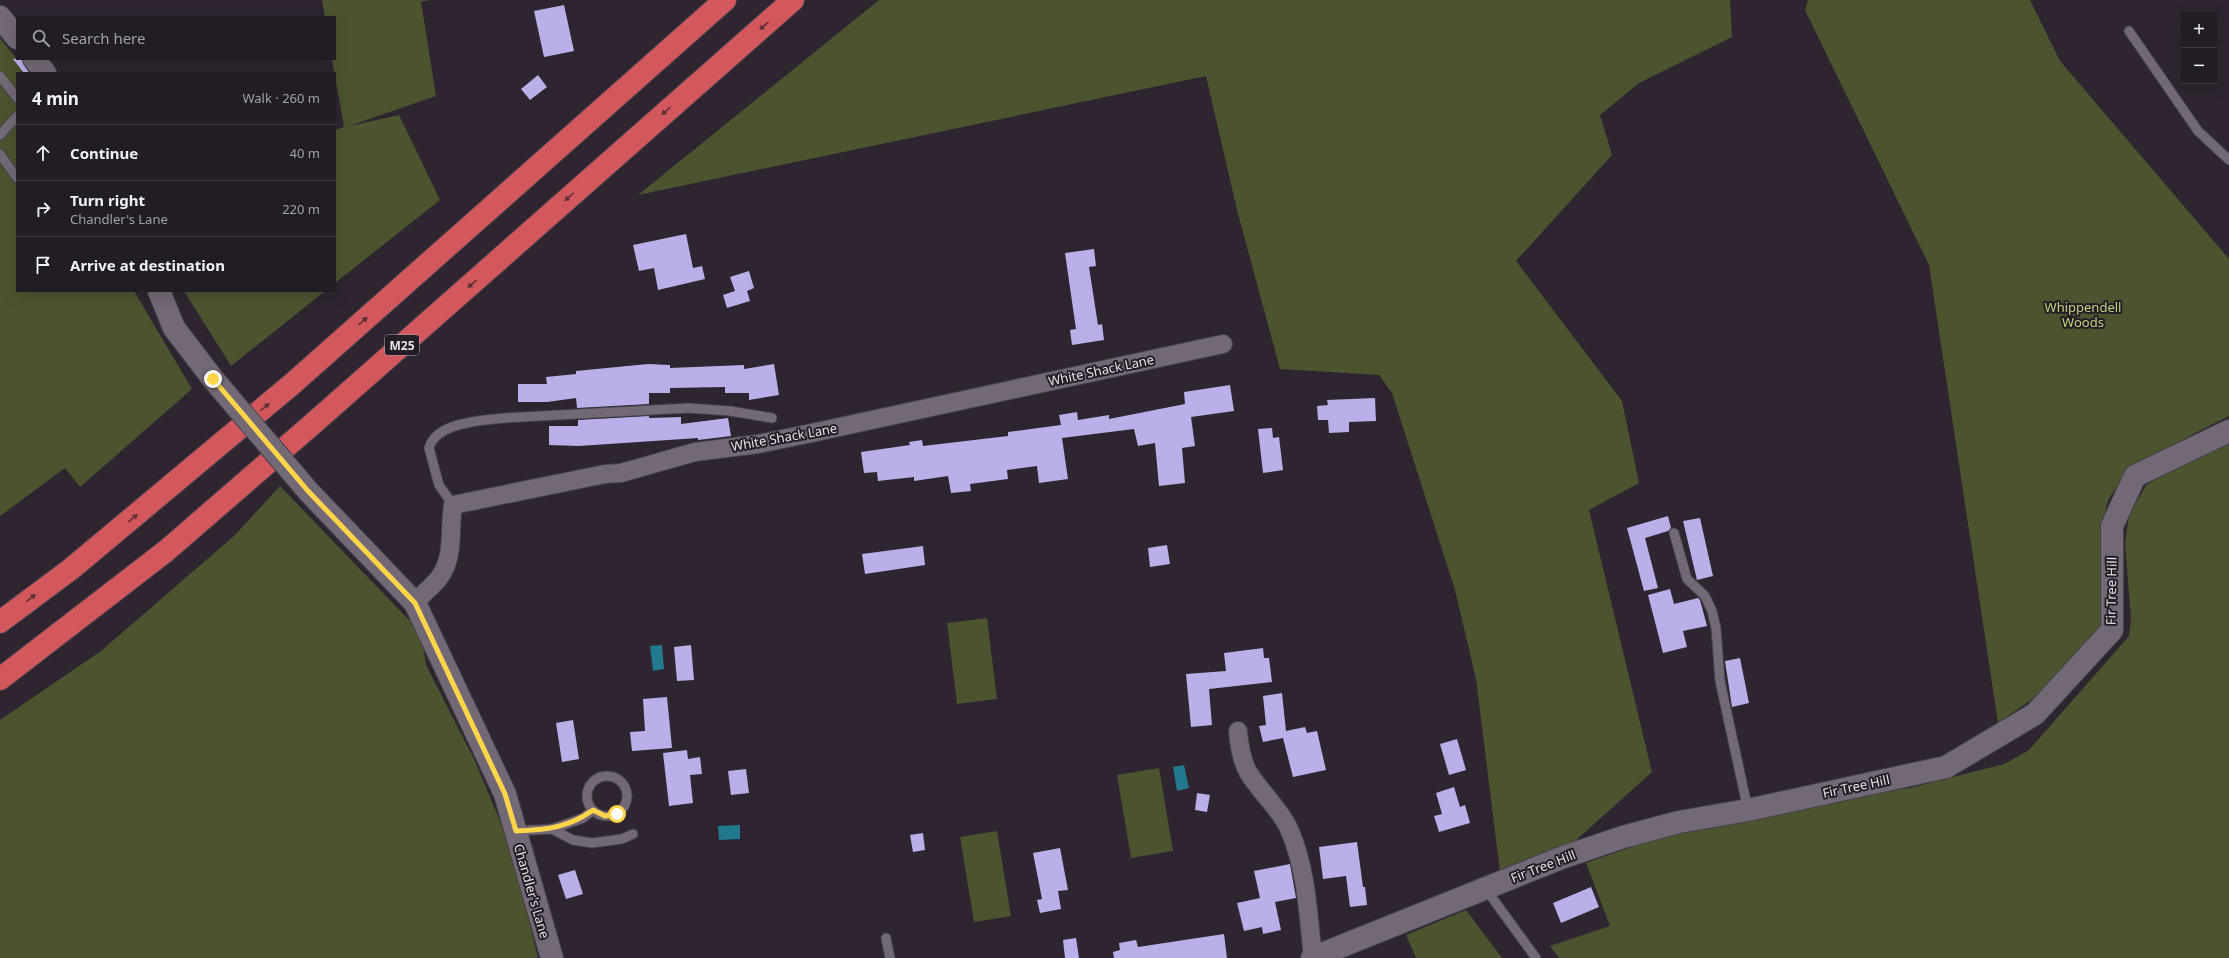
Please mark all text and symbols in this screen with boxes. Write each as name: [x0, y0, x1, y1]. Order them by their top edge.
map controls: [2181, 12, 2217, 84]
button: +: [2181, 12, 2217, 48]
search box: [16, 16, 336, 60]
one-way arrow: [759, 21, 769, 30]
icon: search: [30, 27, 52, 49]
text: Search here: [62, 28, 145, 48]
button: −: [2181, 48, 2217, 84]
text: 4 min: [32, 87, 79, 110]
text: Walk · 260 m: [242, 89, 320, 107]
one-way arrow: [661, 107, 671, 116]
icon: ahead: [32, 142, 54, 164]
text: Continue: [70, 143, 138, 163]
text: 40 m: [290, 144, 320, 162]
text: Turn right: [70, 190, 145, 210]
one-way arrow: [564, 193, 574, 202]
icon: right: [32, 198, 54, 220]
text: 220 m: [282, 200, 320, 218]
text: Chandler's Lane: [70, 210, 168, 228]
icon: arrive: [32, 254, 54, 276]
text: Arrive at destination: [70, 255, 225, 275]
one-way arrow: [466, 279, 477, 288]
park label: Whippendell Woods: [2045, 298, 2121, 331]
one-way arrow: [357, 317, 368, 326]
road number: M25: [385, 335, 419, 355]
street label: White Shack Lane: [1047, 350, 1155, 390]
route end: [204, 370, 222, 388]
one-way arrow: [260, 403, 270, 412]
street label: White Shack Lane: [730, 419, 838, 455]
one-way arrow: [128, 513, 139, 522]
street label: Fir Tree Hill: [2101, 557, 2121, 625]
one-way arrow: [26, 594, 37, 603]
street label: Fir Tree Hill: [1821, 770, 1891, 802]
route start: [608, 805, 626, 823]
street label: Chandler's Lane: [510, 842, 554, 940]
street label: Fir Tree Hill: [1508, 845, 1578, 887]

